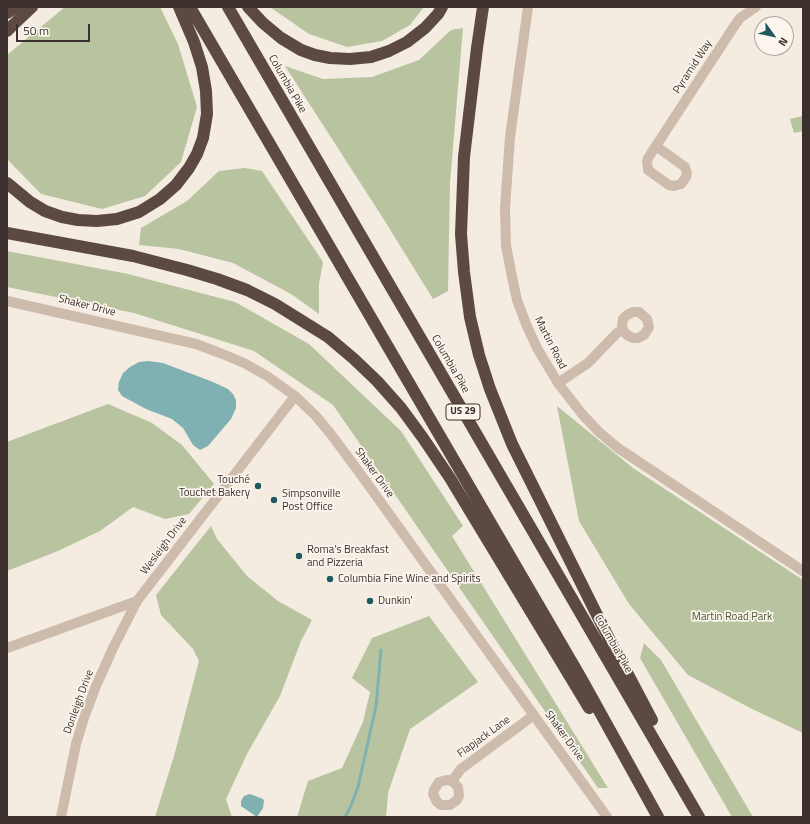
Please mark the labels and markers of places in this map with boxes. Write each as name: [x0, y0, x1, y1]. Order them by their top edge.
place label: Touché Touchet Bakery: [179, 473, 250, 499]
marker: Touché Touchet Bakery: [253, 481, 263, 491]
place label: Simpsonville Post Office: [282, 487, 340, 513]
marker: Simpsonville Post Office: [269, 495, 279, 505]
place label: Roma's Breakfast and Pizzeria: [307, 543, 389, 569]
marker: Roma's Breakfast and Pizzeria: [294, 551, 304, 561]
place label: Columbia Fine Wine and Spirits: [338, 572, 481, 586]
marker: Columbia Fine Wine and Spirits: [325, 574, 335, 584]
place label: Dunkin': [378, 594, 413, 608]
marker: Dunkin': [365, 596, 375, 606]

